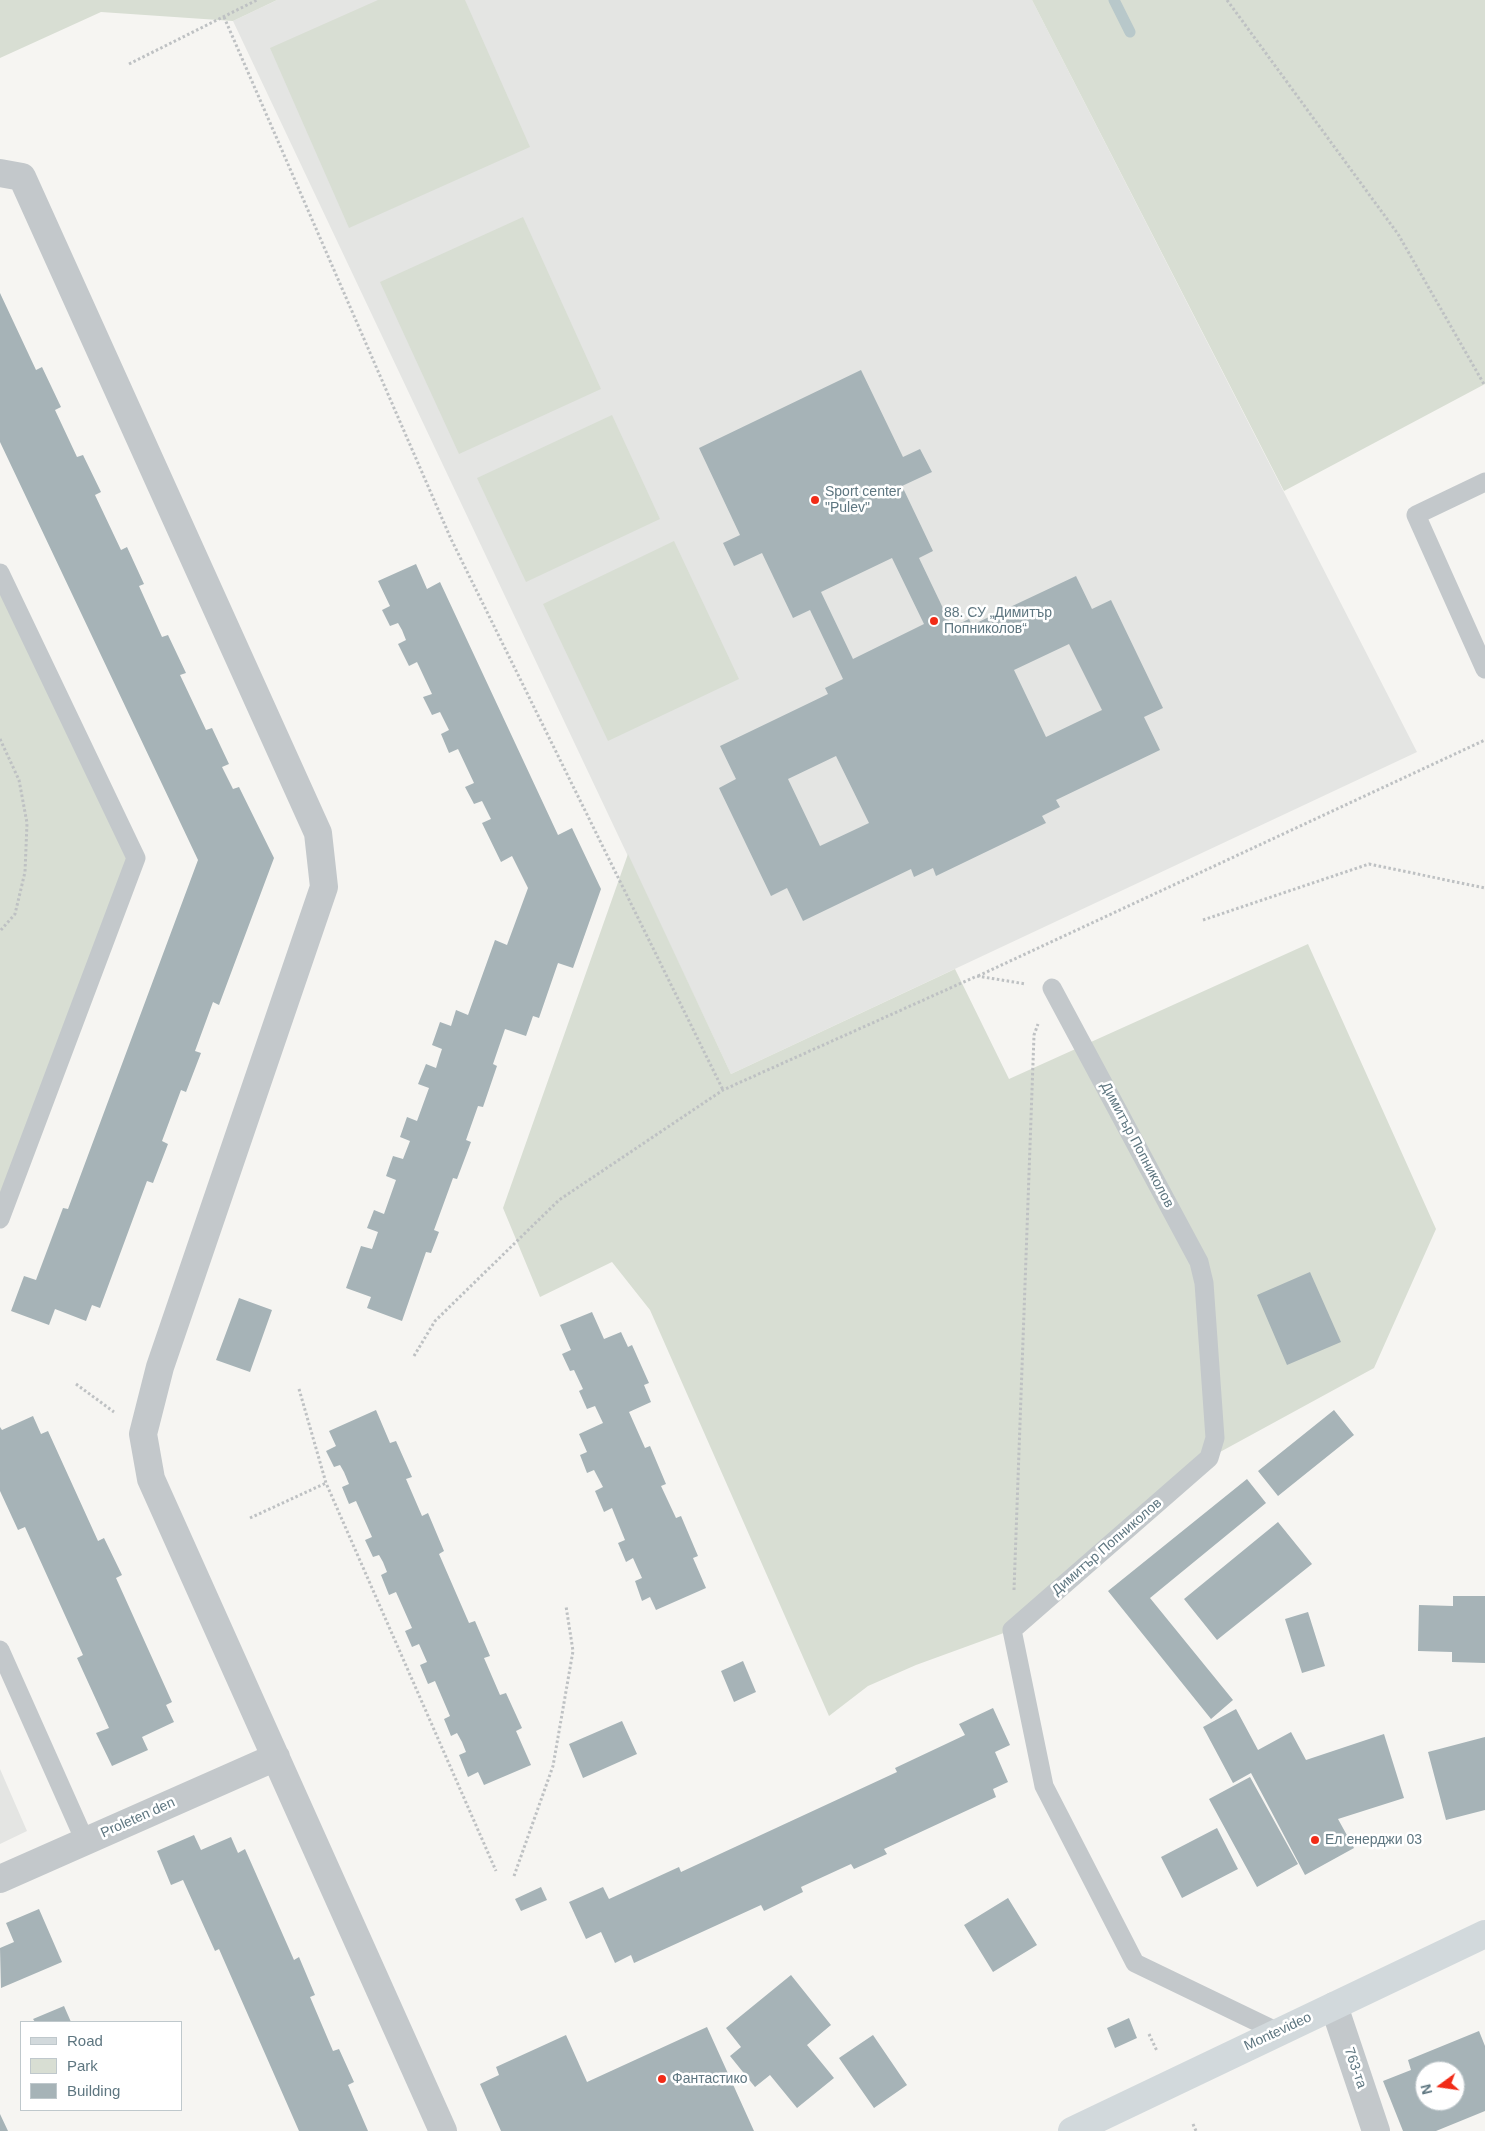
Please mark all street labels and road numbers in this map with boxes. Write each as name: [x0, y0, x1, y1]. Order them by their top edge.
street label: Димитър Попниколов: [1097, 1079, 1177, 1211]
street label: Димитър Попниколов: [1049, 1495, 1165, 1599]
street label: Proleten den: [98, 1794, 178, 1842]
street label: Montevideo: [1242, 2009, 1314, 2055]
street label: 763-та: [1340, 2045, 1370, 2091]

